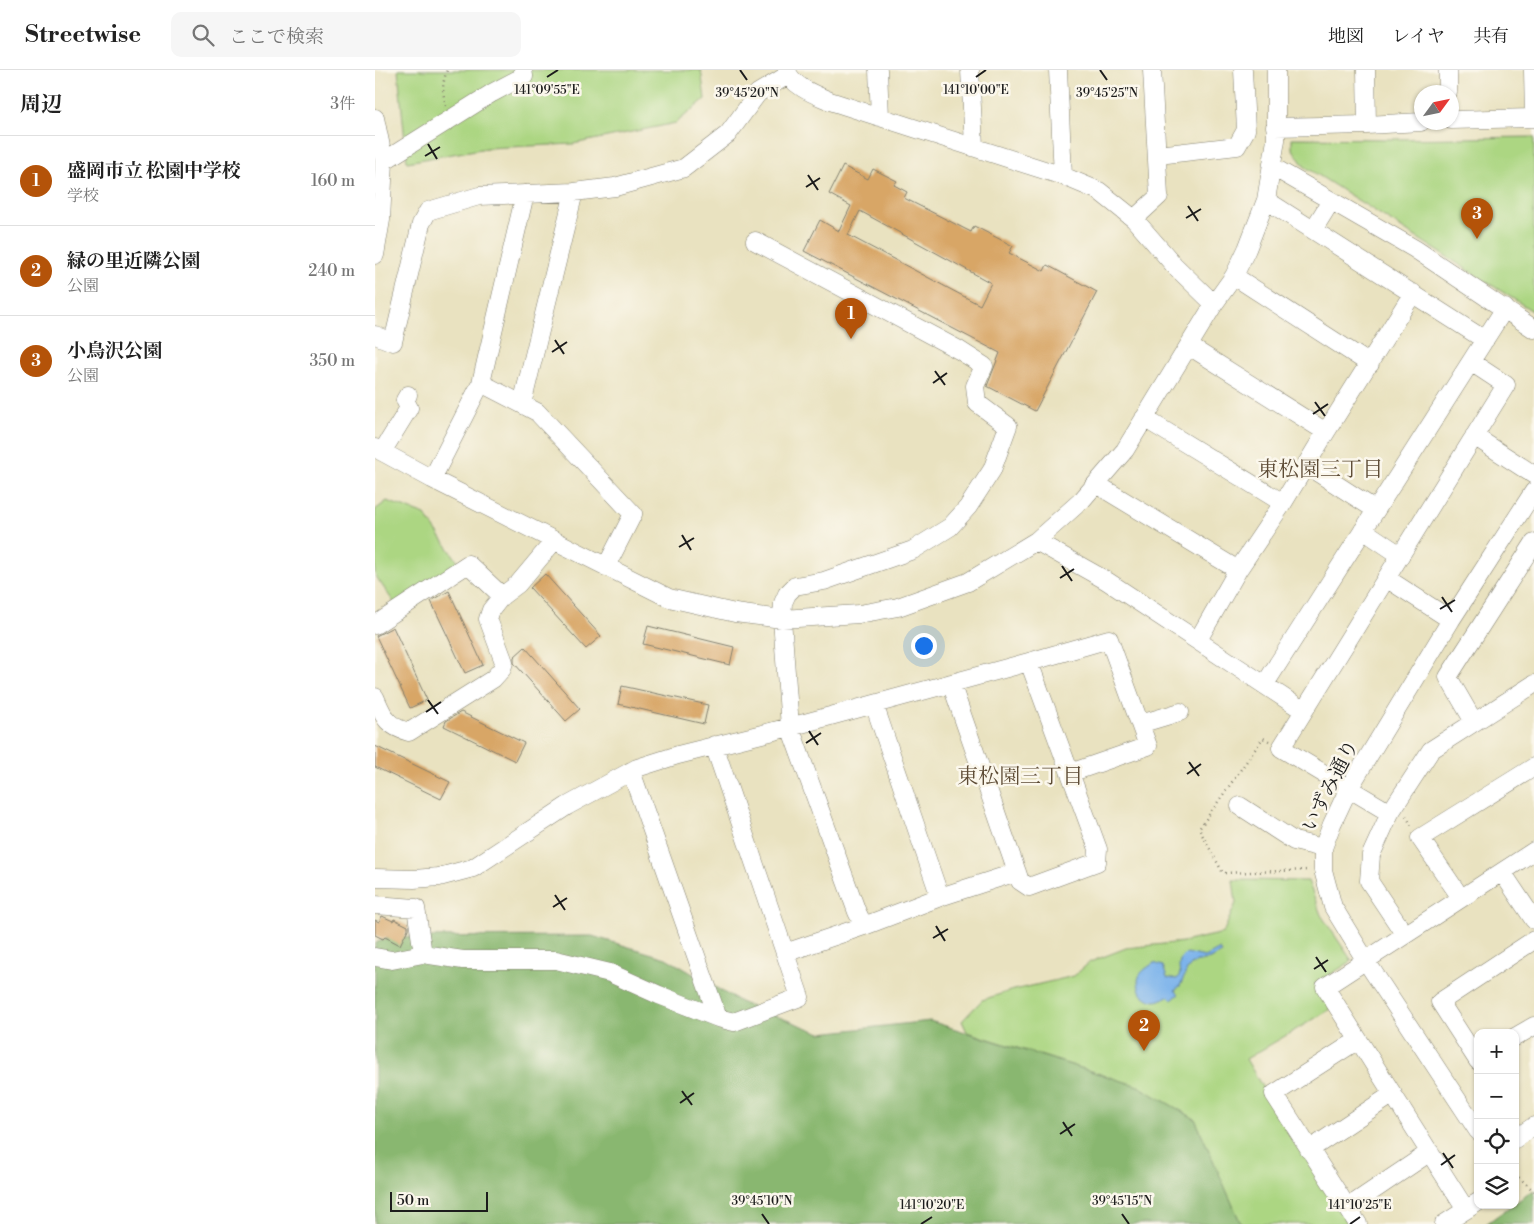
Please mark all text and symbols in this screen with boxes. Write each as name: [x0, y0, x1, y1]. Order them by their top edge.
search box: [171, 12, 521, 57]
text: Streetwise: [25, 20, 141, 50]
icon: search: [189, 21, 217, 49]
text: ここで検索: [229, 25, 324, 49]
text: 地図: [1328, 25, 1364, 48]
text: レイヤ: [1392, 25, 1445, 48]
text: 共有: [1473, 25, 1509, 48]
text: 141°09'55"E: [514, 83, 580, 98]
text: 141°10'00"E: [943, 83, 1009, 98]
north arrow: [1414, 85, 1459, 130]
text: 39°45'20"N: [715, 86, 779, 101]
text: 39°45'25"N: [1076, 86, 1138, 101]
text: 周辺: [20, 92, 62, 118]
text: 3件: [330, 94, 355, 114]
text: 盛岡市立 松園中学校: [67, 159, 241, 183]
text: 1: [32, 171, 40, 191]
text: 160 m: [311, 171, 355, 191]
text: 学校: [67, 186, 99, 206]
pin: 3: [1461, 198, 1493, 239]
text: 緑の里近隣公園: [67, 249, 200, 273]
text: 2: [31, 261, 41, 281]
text: 240 m: [308, 261, 355, 281]
text: 公園: [67, 276, 99, 296]
pin: 1: [835, 298, 867, 339]
text: 小鳥沢公園: [67, 339, 162, 363]
text: 3: [31, 351, 41, 371]
text: 350 m: [309, 351, 355, 371]
text: 公園: [67, 366, 99, 386]
district label: 東松園三丁目: [1257, 457, 1383, 483]
your location: [911, 633, 937, 659]
street label: いずみ通り: [1297, 736, 1365, 836]
district label: 東松園三丁目: [957, 764, 1083, 790]
pin: 2: [1128, 1010, 1160, 1051]
map controls: [1474, 1029, 1519, 1209]
button: +: [1474, 1029, 1519, 1074]
button: −: [1474, 1074, 1519, 1119]
button: locate: [1474, 1119, 1519, 1164]
button: layers: [1474, 1164, 1519, 1209]
scale bar: [390, 1189, 487, 1212]
text: 50 m: [397, 1192, 429, 1210]
text: 39°45'10"N: [731, 1194, 793, 1209]
text: 39°45'15"N: [1092, 1194, 1152, 1209]
text: 141°10'20"E: [900, 1198, 964, 1213]
text: 141°10'25"E: [1328, 1198, 1392, 1213]

